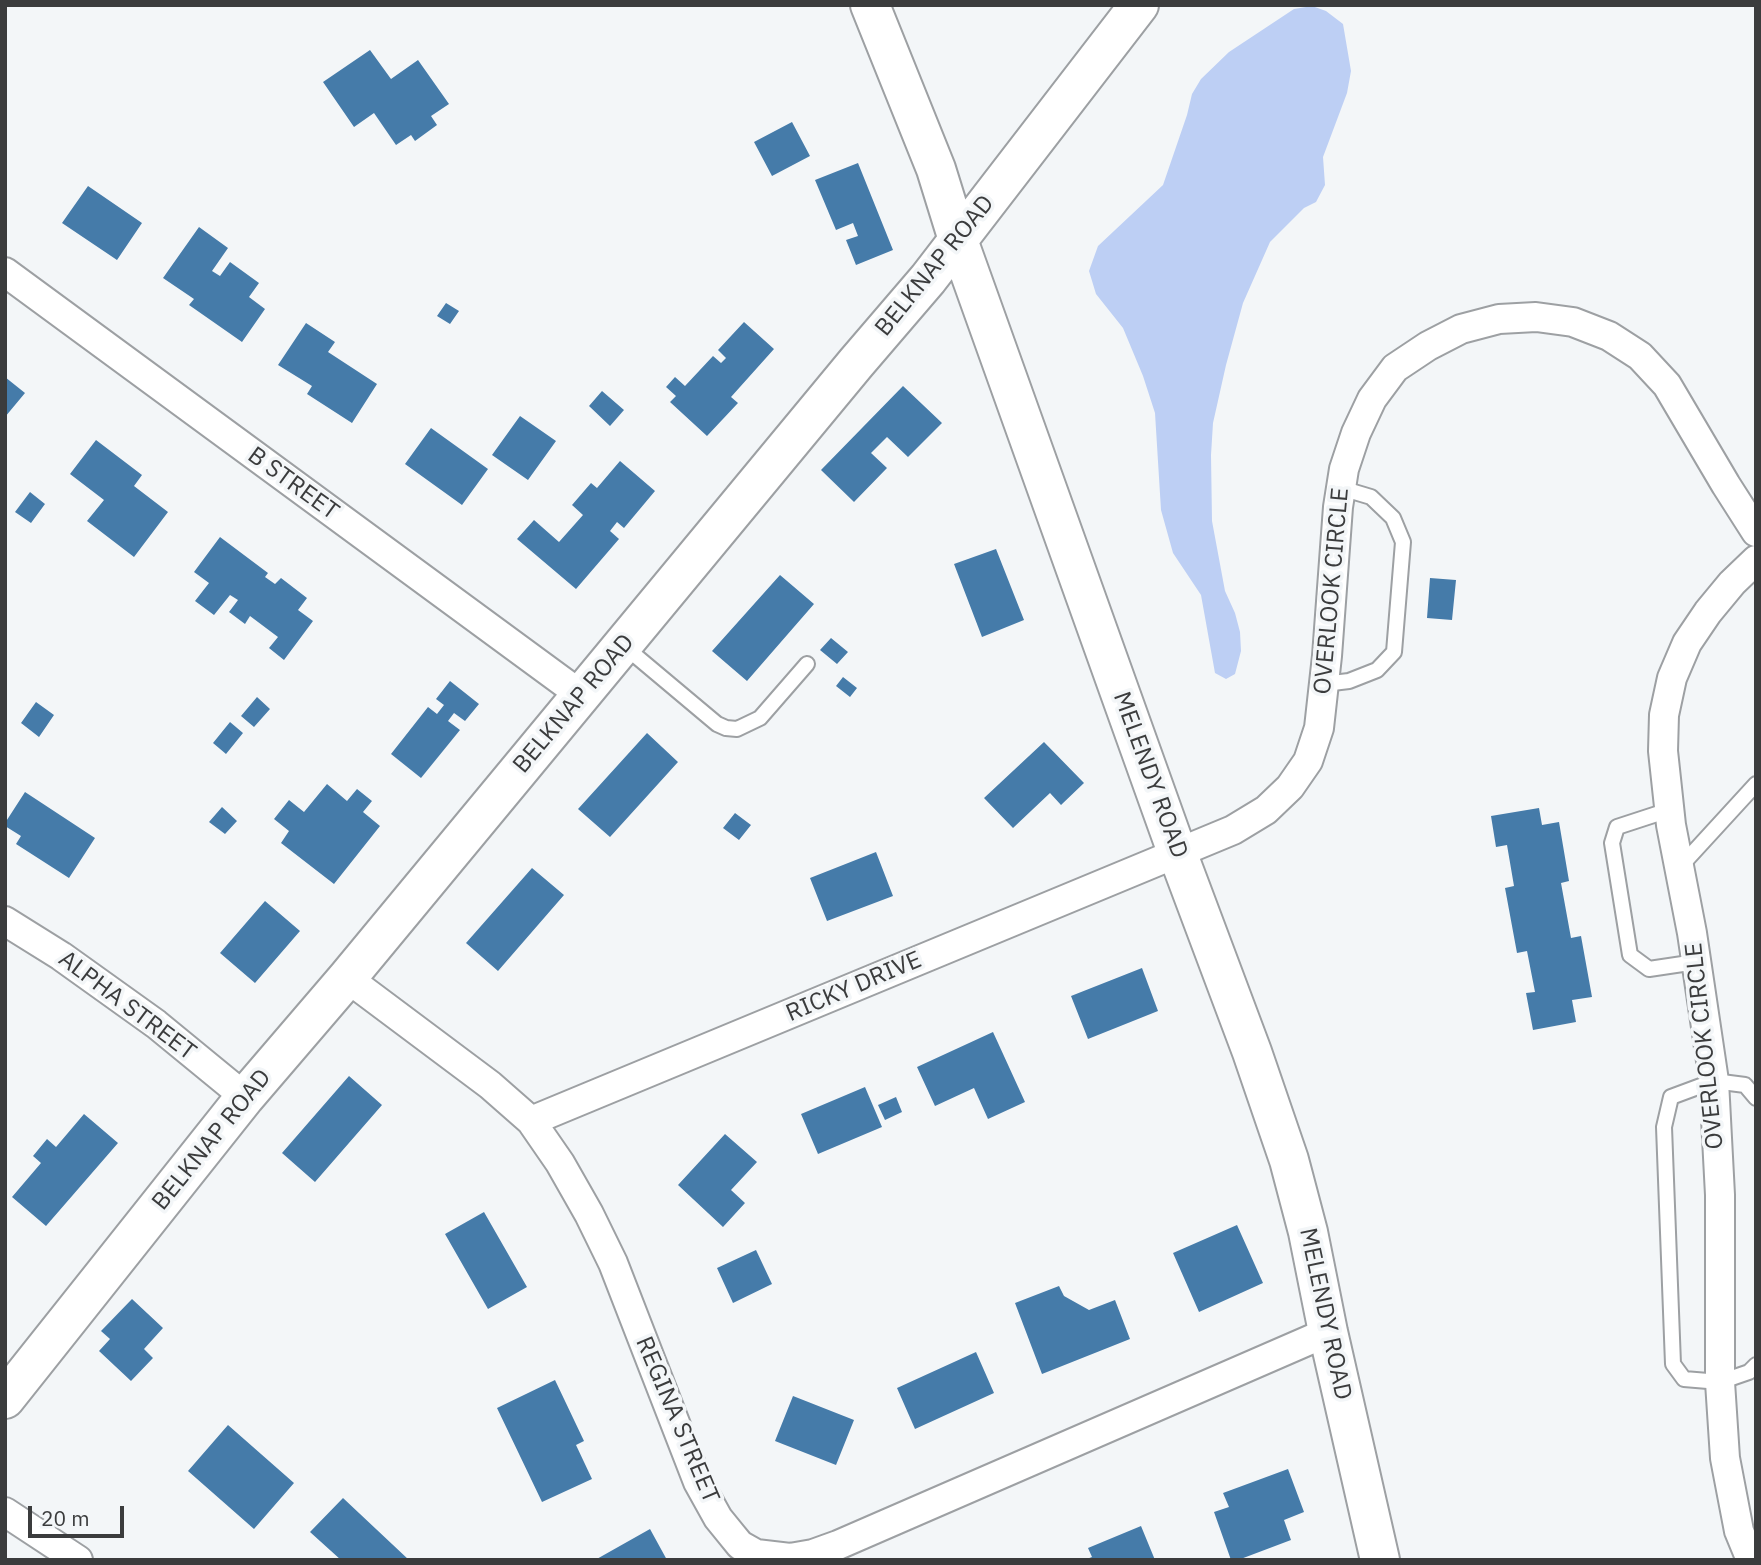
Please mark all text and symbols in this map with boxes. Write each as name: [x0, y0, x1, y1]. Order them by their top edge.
street label: BELKNAP ROAD: [869, 190, 1001, 342]
street label: B STREET: [242, 441, 344, 527]
street label: OVERLOOK CIRCLE: [1309, 486, 1355, 696]
street label: BELKNAP ROAD: [507, 629, 641, 779]
street label: MELENDY ROAD: [1107, 688, 1193, 862]
street label: OVERLOOK CIRCLE: [1680, 941, 1730, 1151]
street label: ALPHA STREET: [53, 945, 201, 1067]
street label: RICKY DRIVE: [782, 946, 926, 1028]
street label: BELKNAP ROAD: [146, 1064, 278, 1216]
street label: MELENDY ROAD: [1293, 1225, 1357, 1403]
street label: REGINA STREET: [629, 1332, 725, 1508]
scale bar: [32, 1492, 128, 1536]
text: 20 m: [41, 1504, 90, 1532]

